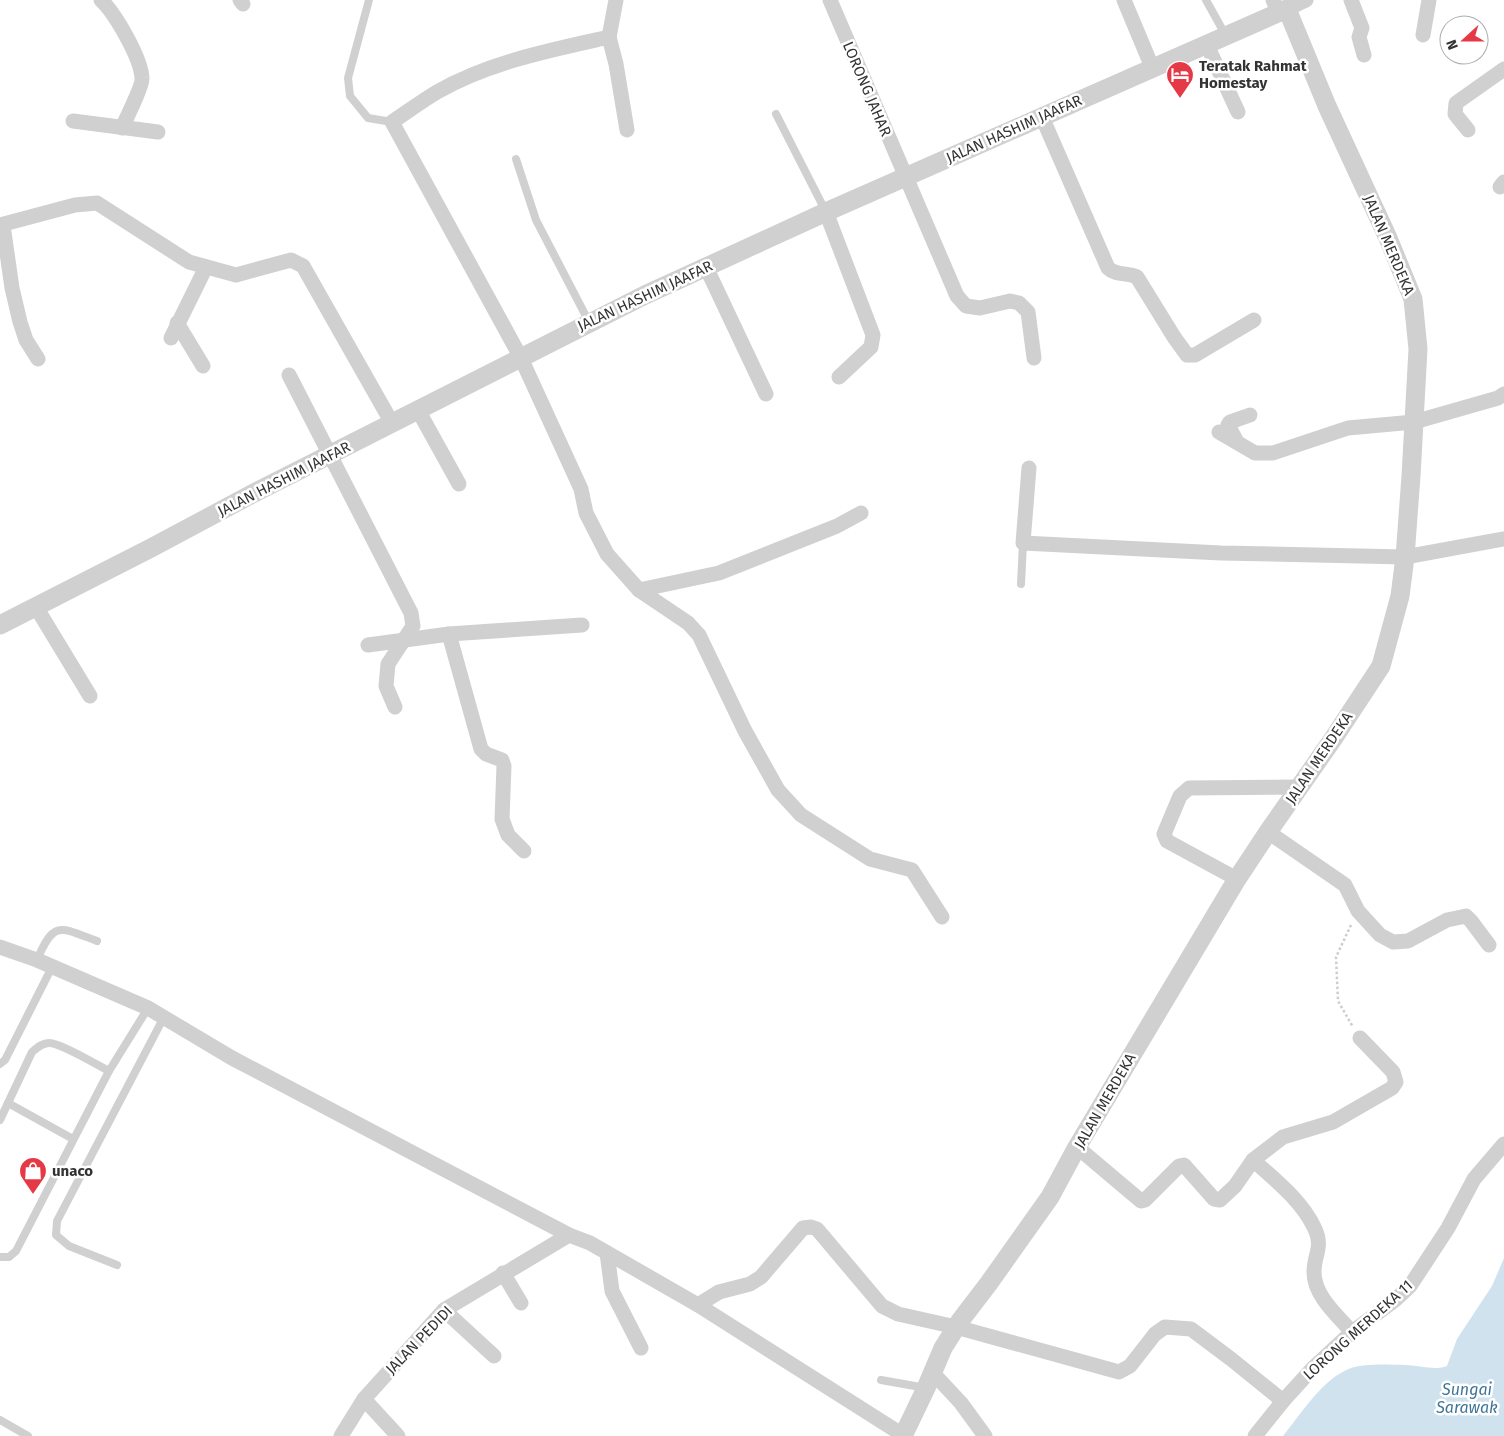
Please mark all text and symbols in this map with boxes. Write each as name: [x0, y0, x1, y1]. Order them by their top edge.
north arrow: [1439, 15, 1489, 65]
text: N: [1443, 37, 1462, 52]
street label: LORONG JAHAR: [839, 39, 895, 139]
place label: Teratak Rahmat Homestay: [1199, 57, 1307, 92]
hotel icon: Teratak Rahmat Homestay: [1165, 60, 1195, 99]
street label: JALAN HASHIM JAAFAR: [943, 91, 1085, 167]
street label: JALAN MERDEKA: [1360, 192, 1418, 298]
street label: JALAN HASHIM JAAFAR: [575, 257, 715, 335]
street label: JALAN HASHIM JAAFAR: [215, 438, 353, 520]
street label: JALAN MERDEKA: [1282, 708, 1357, 808]
street label: JALAN MERDEKA: [1070, 1050, 1140, 1152]
shop icon: unaco: [18, 1156, 48, 1195]
place label: unaco: [52, 1162, 93, 1180]
street label: LORONG MERDEKA 11: [1300, 1276, 1416, 1384]
street label: JALAN PEDIDI: [382, 1302, 456, 1378]
water label: Sungai Sarawak: [1435, 1380, 1498, 1417]

